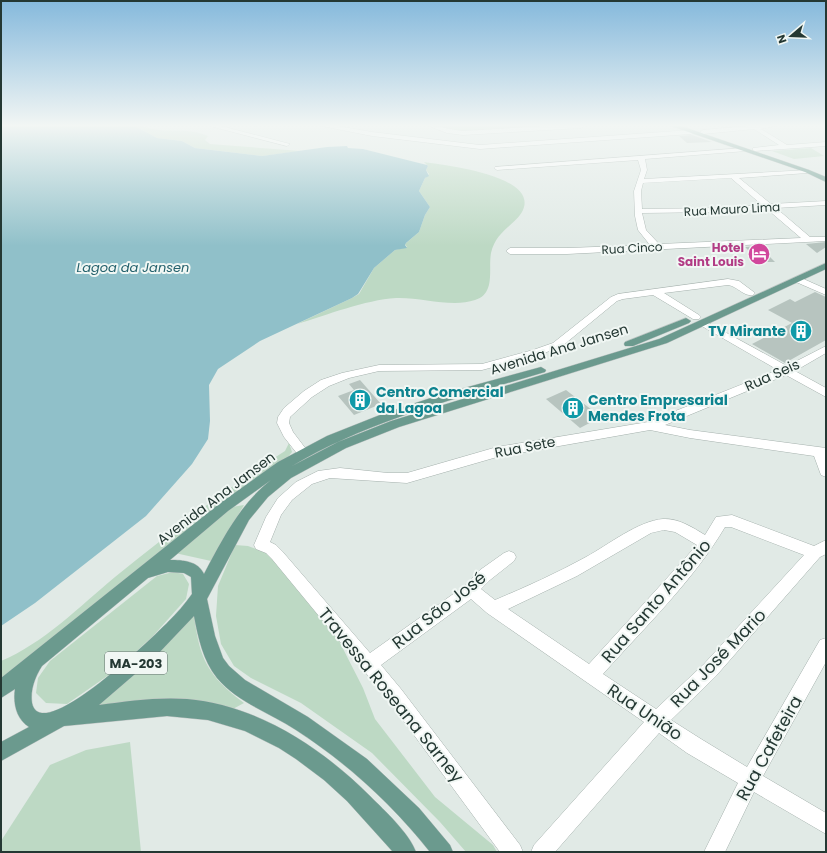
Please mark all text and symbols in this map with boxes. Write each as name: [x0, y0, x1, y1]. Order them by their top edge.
north arrow: [771, 16, 811, 56]
text: N: [773, 33, 790, 46]
street label: Rua Mauro Lima: [683, 198, 781, 220]
street label: Rua Cinco: [601, 238, 663, 258]
place label: Hotel Saint Louis: [678, 239, 744, 270]
hotel icon: Hotel Saint Louis: [746, 241, 772, 267]
water label: Lagoa da Jansen: [77, 258, 189, 277]
street label: Avenida Ana Jansen: [487, 318, 631, 380]
building icon: TV Mirante: [788, 318, 814, 344]
place label: TV Mirante: [708, 321, 786, 341]
street label: Rua Seis: [741, 354, 803, 396]
place label: Centro Comercial da Lagoa: [376, 382, 504, 418]
building icon: Centro Comercial da Lagoa: [347, 387, 373, 413]
place label: Centro Empresarial Mendes Frota: [588, 390, 728, 426]
building icon: Centro Empresarial Mendes Frota: [560, 395, 586, 421]
street label: Rua Sete: [493, 431, 557, 463]
street label: Avenida Ana Jansen: [153, 447, 279, 549]
street label: Rua Santo Antônio: [596, 534, 716, 668]
street label: Rua São José: [387, 566, 491, 654]
street label: Travessa Roseana Sarney: [313, 602, 469, 788]
street label: Rua José Mario: [665, 603, 771, 713]
road number: MA-203: [105, 652, 167, 674]
street label: Rua União: [603, 678, 688, 746]
street label: Rua Cafeteira: [730, 691, 808, 805]

